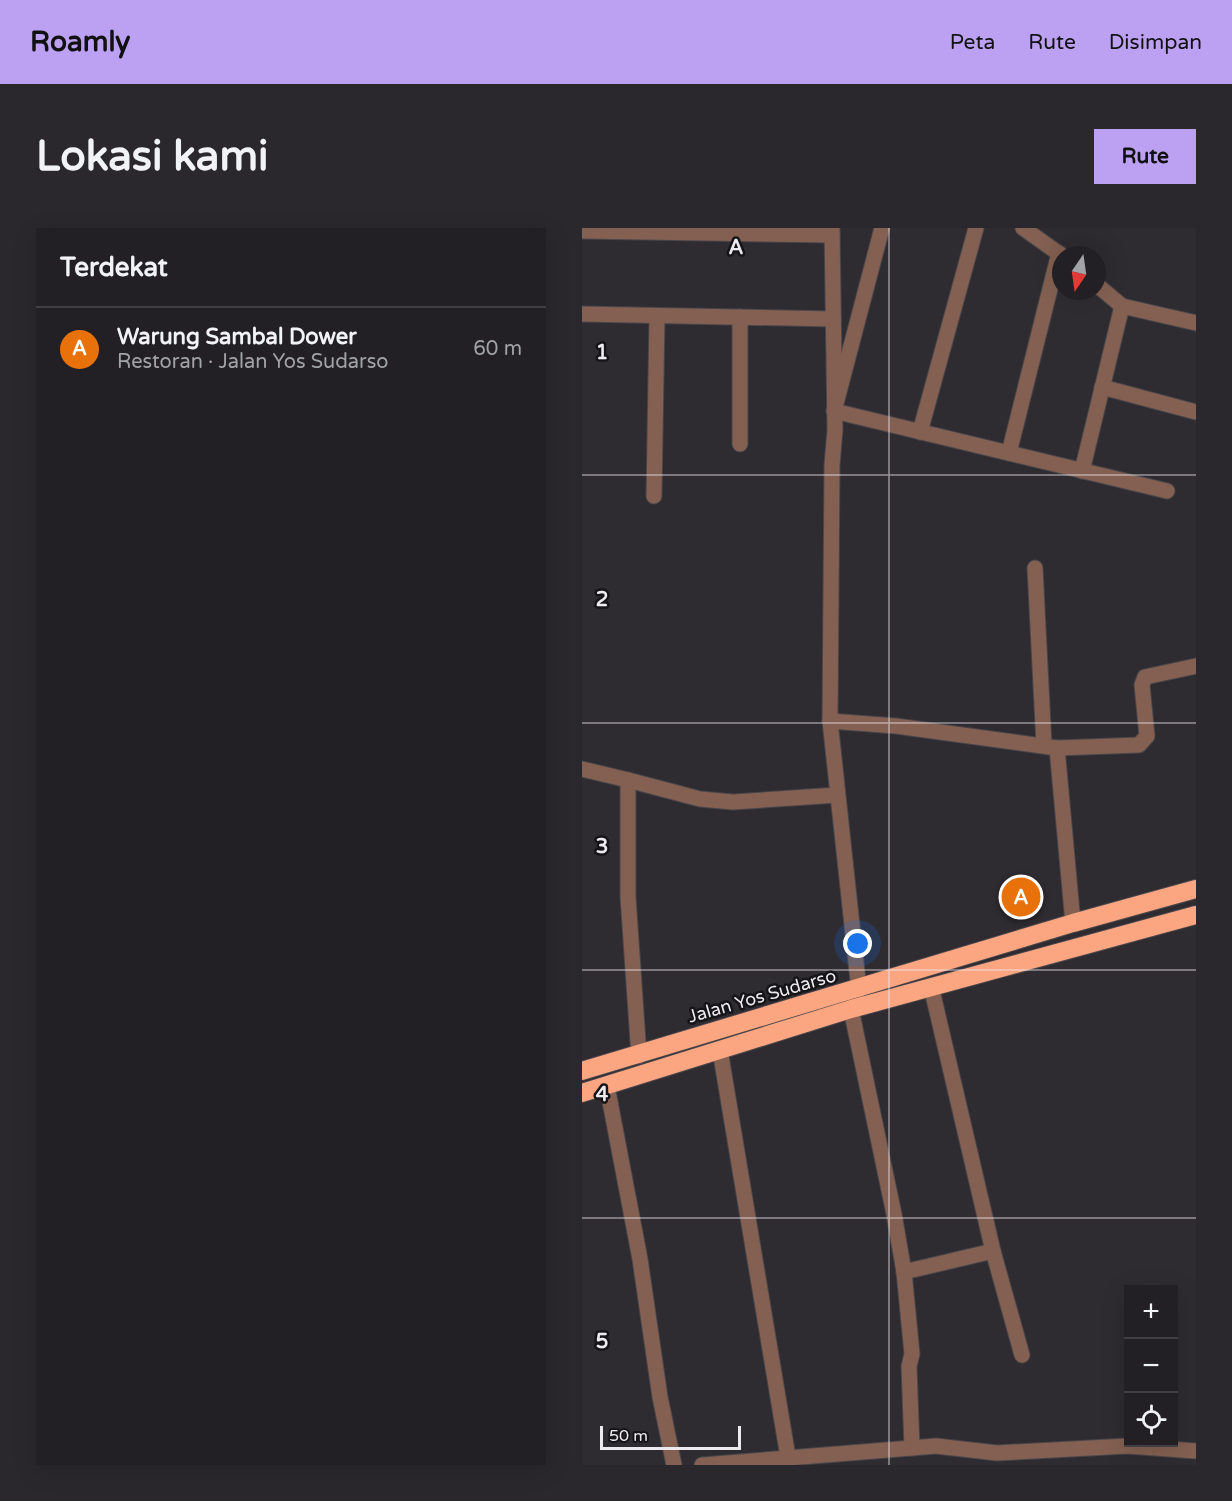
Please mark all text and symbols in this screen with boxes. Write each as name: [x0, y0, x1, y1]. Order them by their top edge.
text: Roamly: [30, 25, 130, 59]
text: Peta: [950, 30, 995, 55]
text: Rute: [1028, 30, 1076, 55]
text: Disimpan: [1109, 30, 1202, 55]
button: Rute: [1094, 129, 1196, 184]
text: Lokasi kami: [36, 131, 268, 182]
text: A: [729, 236, 744, 260]
north arrow: [1052, 246, 1106, 300]
text: Terdekat: [60, 252, 168, 283]
text: Warung Sambal Dower: [117, 324, 357, 350]
text: A: [72, 337, 87, 361]
text: 60 m: [473, 337, 522, 361]
text: 1: [596, 341, 608, 365]
text: Restoran · Jalan Yos Sudarso: [117, 350, 388, 374]
text: 2: [596, 588, 608, 612]
text: 3: [596, 835, 608, 859]
pin: A: [1002, 874, 1040, 920]
your location: [843, 929, 872, 958]
street label: Jalan Yos Sudarso: [685, 964, 839, 1028]
text: 4: [596, 1083, 609, 1107]
map controls: [1124, 1285, 1178, 1447]
button: +: [1124, 1285, 1178, 1339]
text: 5: [596, 1330, 608, 1354]
button: −: [1124, 1339, 1178, 1393]
button: locate: [1124, 1393, 1178, 1447]
scale bar: [600, 1423, 741, 1450]
text: 50 m: [609, 1426, 648, 1446]

